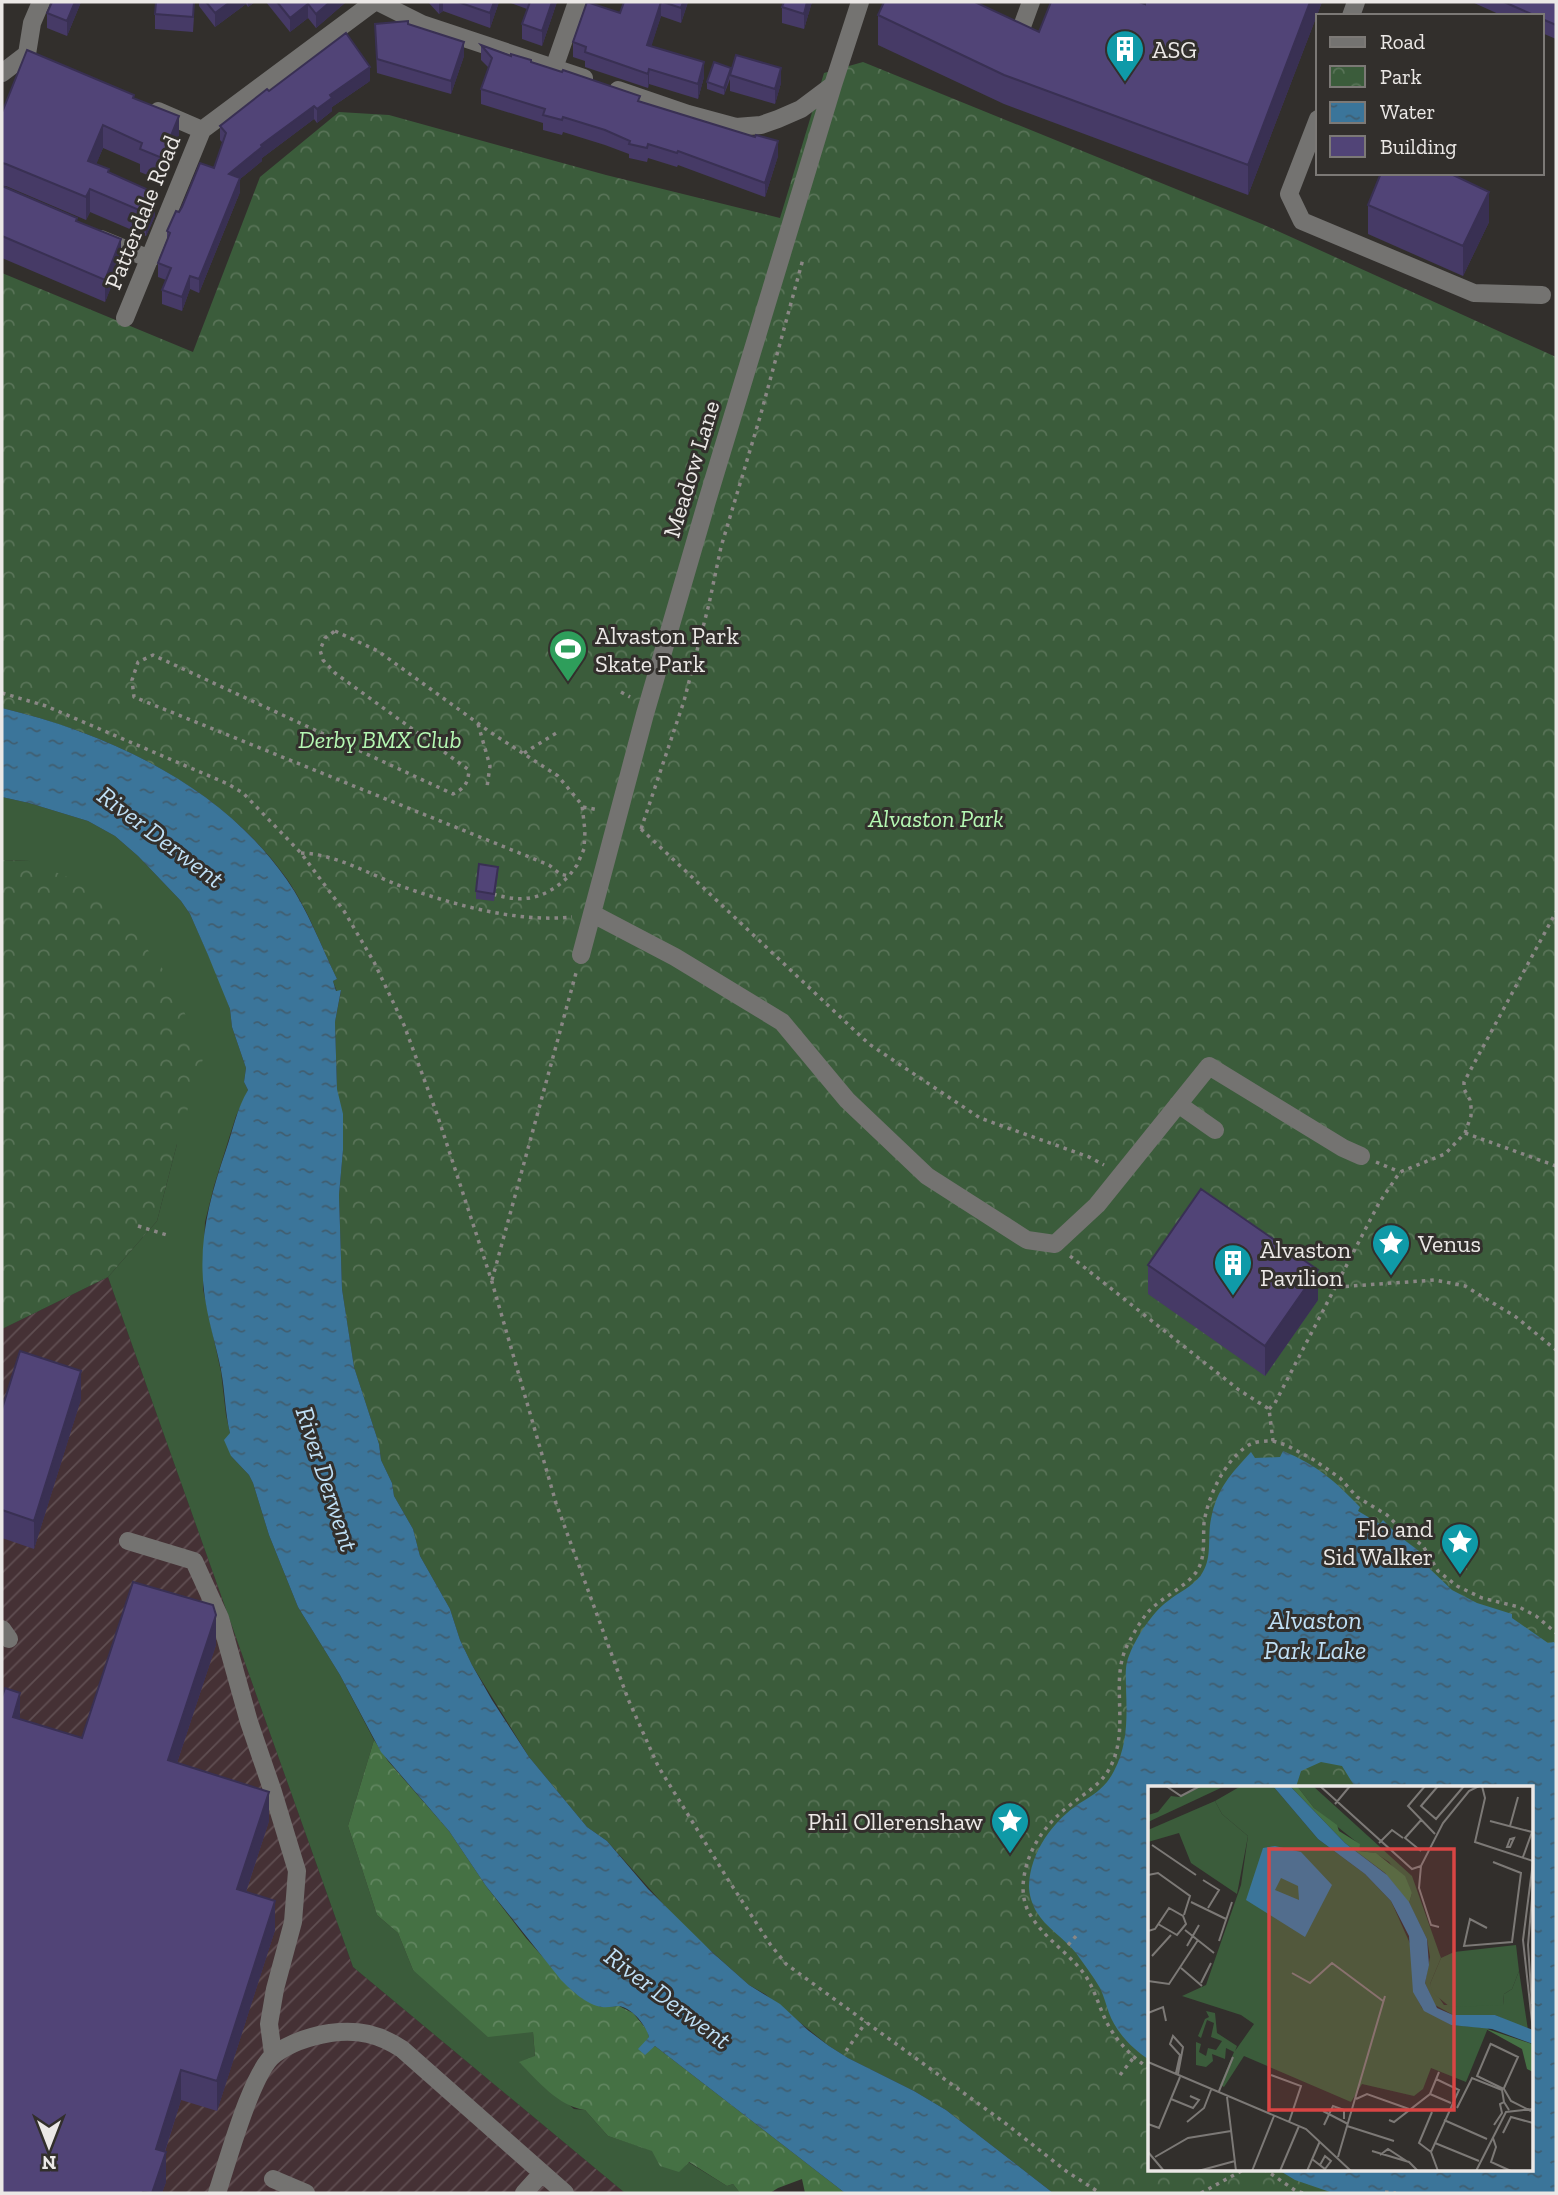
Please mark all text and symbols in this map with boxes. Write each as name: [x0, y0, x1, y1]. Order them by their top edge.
legend: [1316, 14, 1544, 175]
building icon: ASG: [1104, 28, 1146, 83]
text: Road: [1380, 29, 1426, 54]
place label: ASG: [1152, 35, 1197, 64]
text: Park: [1380, 64, 1422, 89]
text: Water: [1380, 99, 1435, 124]
street label: Patterdale Road: [98, 131, 186, 293]
text: Building: [1380, 134, 1457, 159]
street label: Meadow Lane: [656, 397, 726, 541]
place label: Alvaston Park Skate Park: [595, 621, 740, 678]
sports icon: Alvaston Park Skate Park: [547, 628, 589, 683]
park label: Derby BMX Club: [298, 725, 462, 754]
water label: River Derwent: [91, 779, 231, 895]
park label: Alvaston Park: [867, 804, 1004, 833]
place icon: Venus: [1370, 1222, 1412, 1277]
place label: Venus: [1417, 1229, 1481, 1258]
place label: Alvaston Pavilion: [1260, 1235, 1351, 1292]
building icon: Alvaston Pavilion: [1212, 1242, 1254, 1297]
water label: River Derwent: [289, 1403, 365, 1556]
place label: Flo and Sid Walker: [1323, 1514, 1433, 1571]
place icon: Flo and Sid Walker: [1439, 1521, 1481, 1576]
water label: Alvaston Park Lake: [1264, 1604, 1366, 1666]
inset map: [1148, 1786, 1534, 2170]
place icon: Phil Ollerenshaw: [989, 1800, 1031, 1855]
place label: Phil Ollerenshaw: [807, 1807, 984, 1836]
water label: River Derwent: [598, 1940, 738, 2056]
north arrow: [14, 2111, 84, 2181]
text: N: [42, 2151, 56, 2174]

